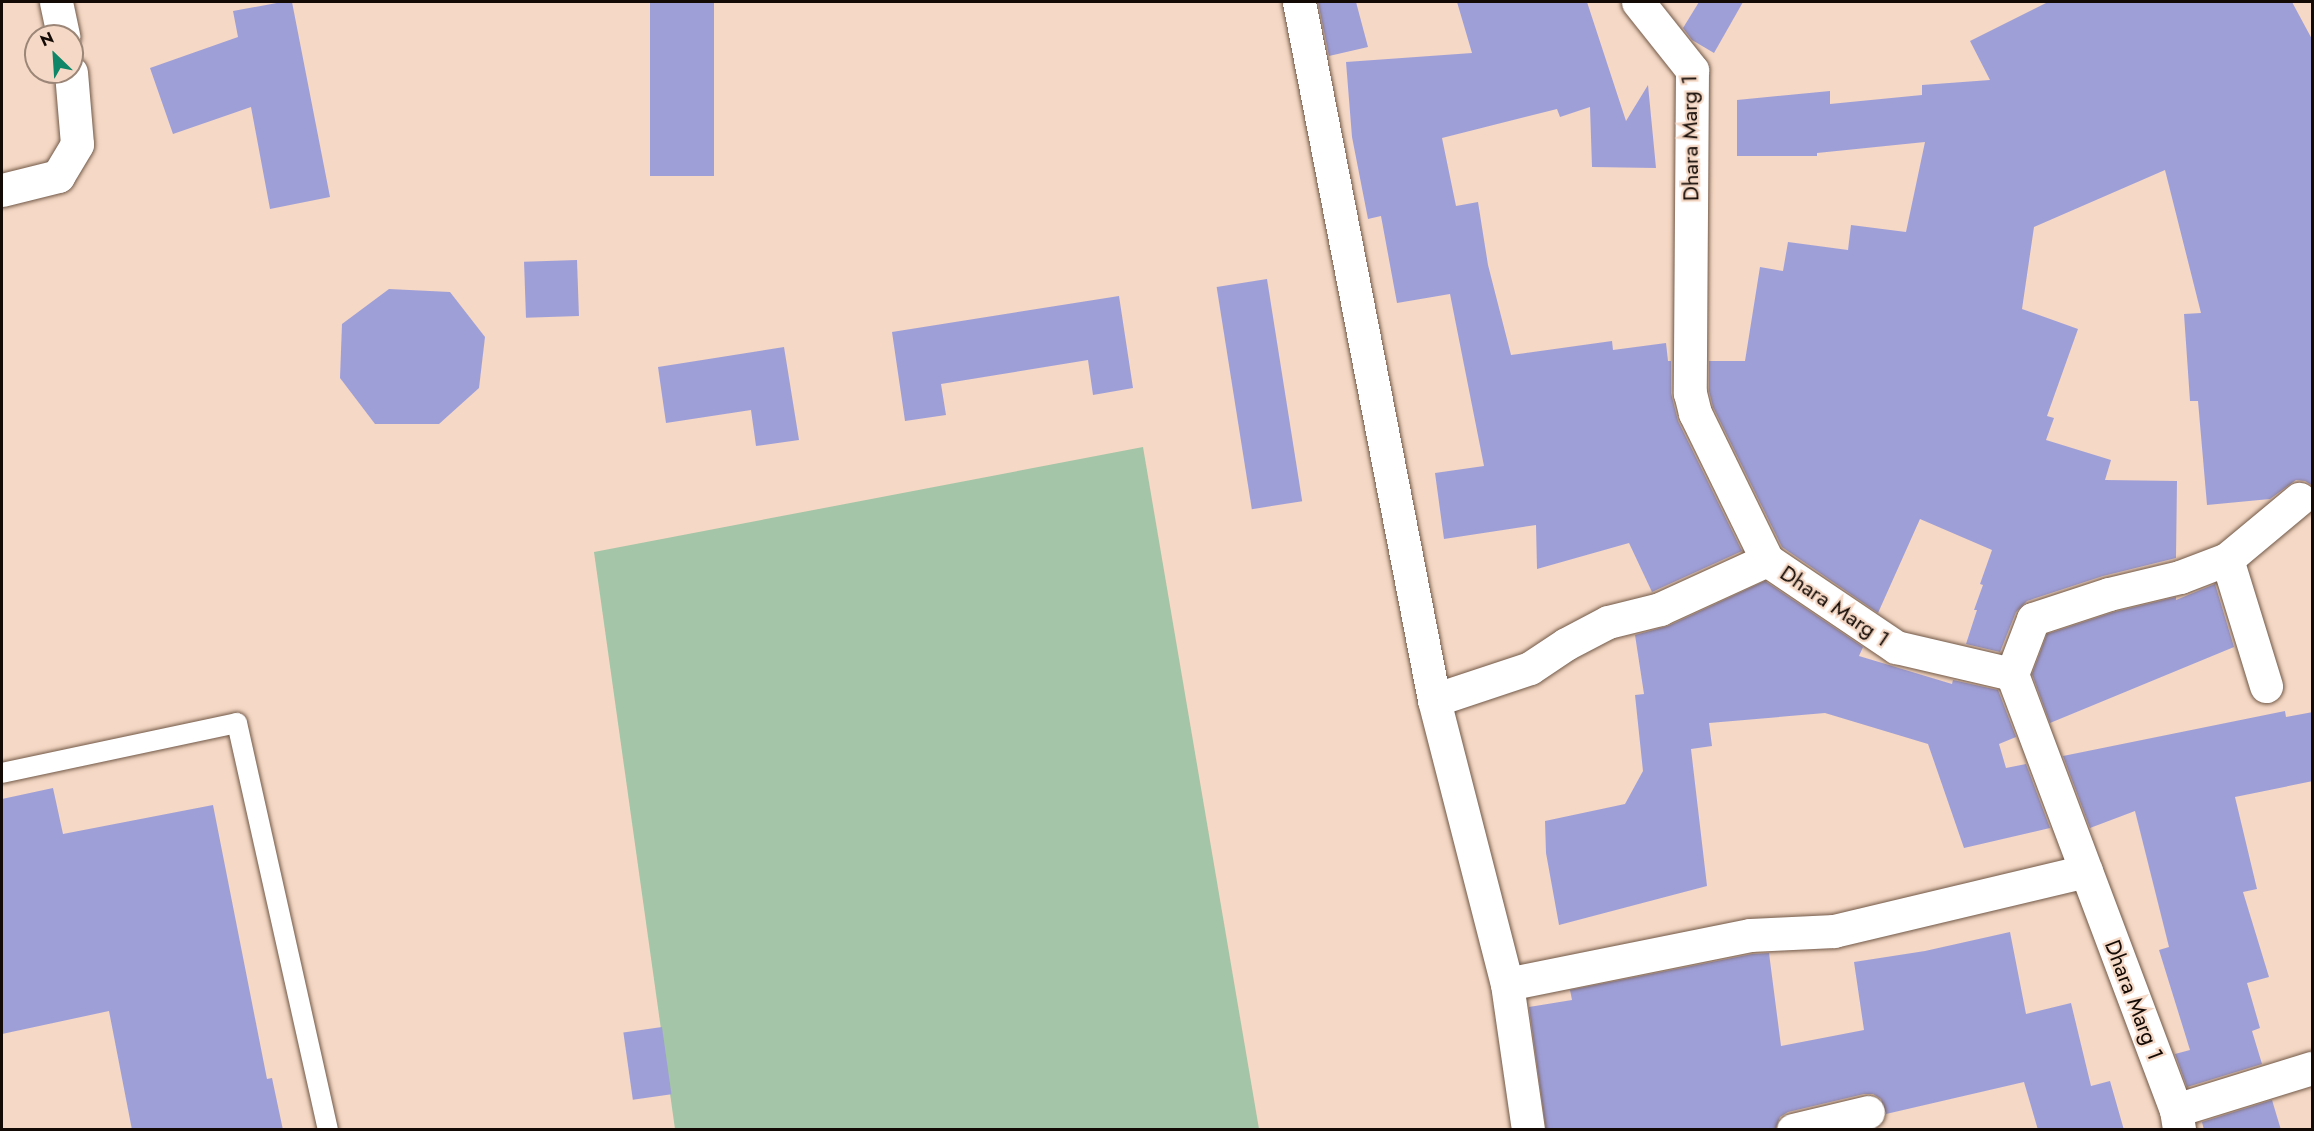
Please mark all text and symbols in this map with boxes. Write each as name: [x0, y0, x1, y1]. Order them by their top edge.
north arrow: [24, 24, 84, 84]
text: N: [36, 26, 58, 52]
street label: Dhara Marg 1: [1676, 75, 1704, 201]
street label: Dhara Marg 1: [1775, 560, 1895, 652]
street label: Dhara Marg 1: [2099, 936, 2169, 1064]

